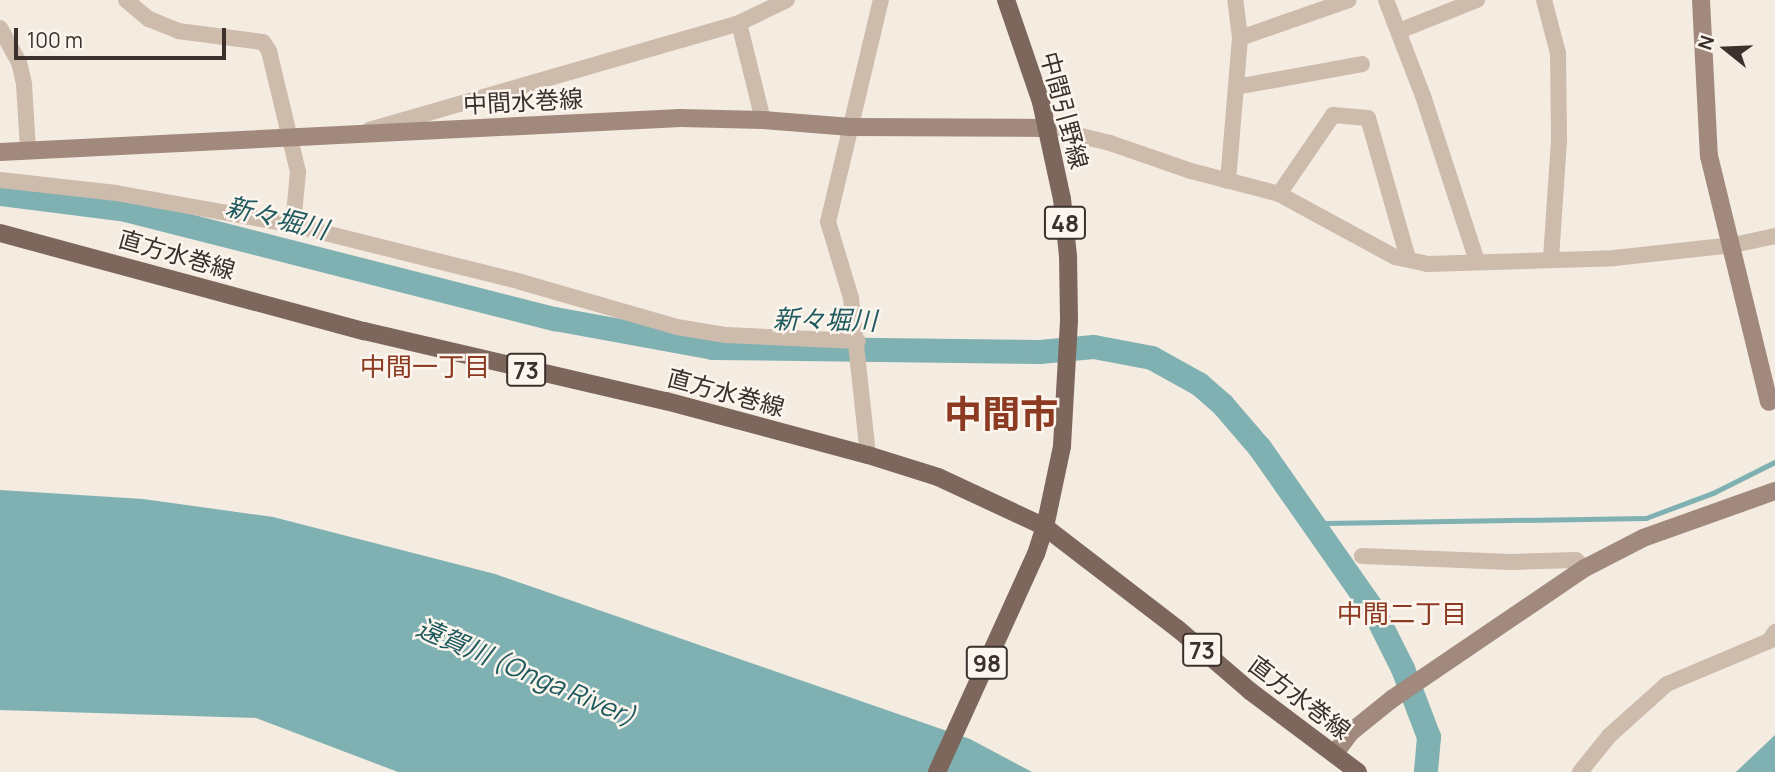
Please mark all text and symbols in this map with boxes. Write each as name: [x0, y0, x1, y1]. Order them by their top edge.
scale bar: [18, 14, 229, 58]
north arrow: [1691, 14, 1761, 84]
text: 100 m: [27, 26, 83, 54]
text: N: [1692, 32, 1721, 53]
street label: 中間引野線: [1036, 48, 1094, 172]
street label: 中間水巻線: [462, 83, 584, 119]
water label: 新々堀川: [223, 190, 331, 246]
road number: 48: [1042, 204, 1088, 243]
street label: 直方水巻線: [115, 224, 239, 284]
water label: 新々堀川: [773, 303, 877, 337]
road number: 73: [505, 350, 547, 390]
district label: 中間一丁目: [360, 351, 490, 383]
street label: 直方水巻線: [664, 363, 788, 421]
district label: 中間市: [944, 391, 1058, 437]
district label: 中間二丁目: [1337, 598, 1467, 630]
water label: 遠賀川 (Onga River): [413, 612, 639, 732]
road number: 73: [1181, 630, 1223, 670]
road number: 98: [964, 643, 1010, 682]
street label: 直方水巻線: [1243, 649, 1357, 745]

